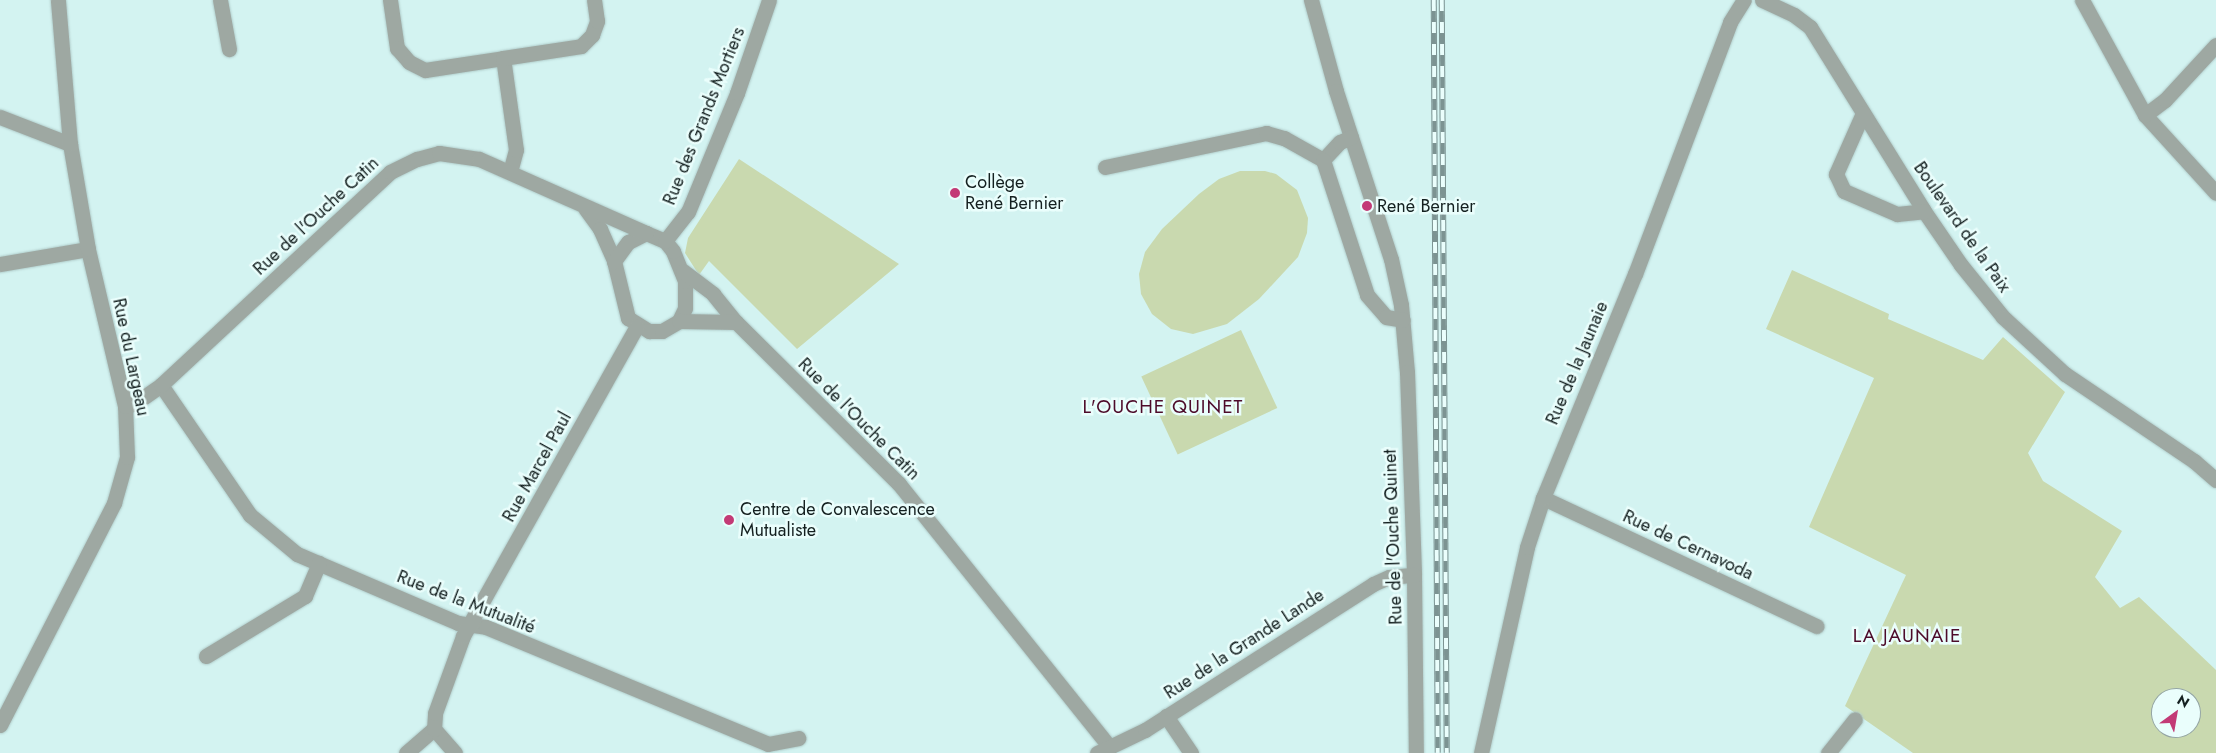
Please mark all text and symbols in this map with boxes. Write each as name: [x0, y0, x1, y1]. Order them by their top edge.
street label: Rue des Grands Mortiers: [658, 24, 750, 208]
street label: Rue de l'Ouche Catin: [249, 152, 383, 280]
street label: Boulevard de la Paix: [1909, 158, 2015, 296]
place label: Collège René Bernier: [965, 172, 1064, 214]
marker: Collège René Bernier: [949, 187, 961, 199]
place label: René Bernier: [1377, 195, 1476, 217]
marker: René Bernier: [1361, 200, 1373, 212]
street label: Rue du Largeau: [108, 296, 154, 418]
street label: Rue de la Jaunaie: [1541, 298, 1613, 428]
street label: Rue de l'Ouche Catin: [793, 353, 925, 485]
district label: L'OUCHE QUINET: [1081, 396, 1245, 418]
street label: Rue Marcel Paul: [498, 408, 576, 526]
street label: Rue de l'Ouche Quinet: [1379, 449, 1407, 625]
place label: Centre de Convalescence Mutualiste: [740, 499, 935, 542]
street label: Rue de Cernavoda: [1619, 505, 1757, 585]
marker: Centre de Convalescence Mutualiste: [722, 513, 736, 527]
street label: Rue de la Mutualité: [394, 566, 538, 638]
street label: Rue de la Grande Lande: [1160, 584, 1328, 704]
district label: LA JAUNAIE: [1851, 625, 1963, 647]
north arrow: [2151, 688, 2201, 738]
text: N: [2173, 690, 2193, 713]

